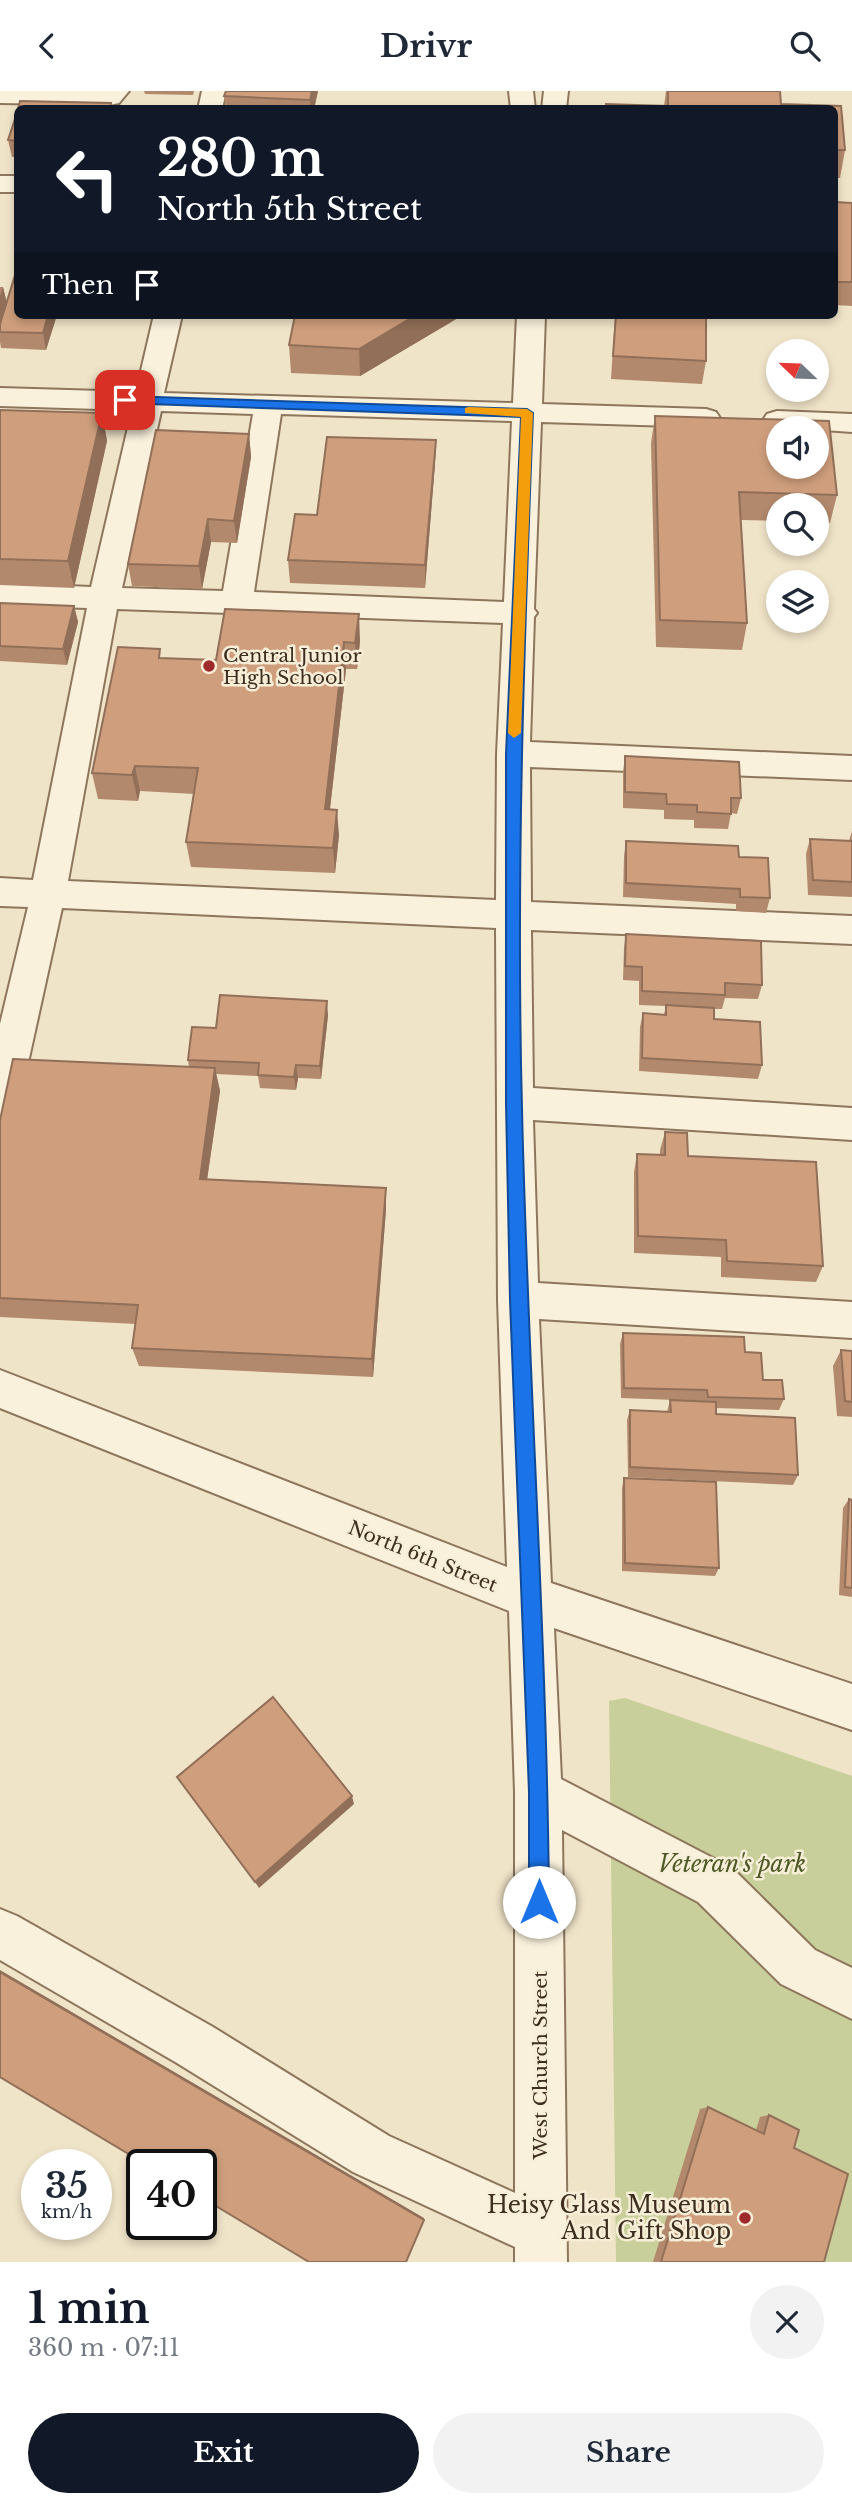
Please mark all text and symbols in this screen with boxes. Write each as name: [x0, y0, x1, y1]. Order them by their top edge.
text: Drivr: [380, 26, 472, 66]
icon: back: [28, 27, 66, 65]
icon: search: [786, 27, 824, 65]
text: 280 m: [157, 128, 324, 189]
icon: left: [42, 133, 133, 224]
text: North 5th Street: [157, 189, 422, 229]
icon: arrive: [128, 266, 166, 304]
text: Then: [42, 269, 114, 301]
north arrow: [766, 339, 830, 403]
map controls: [766, 339, 829, 633]
pin: [95, 370, 155, 430]
icon: arrive: [106, 381, 144, 419]
button: sound: [766, 416, 829, 479]
button: search: [766, 493, 829, 556]
button: layers: [766, 570, 829, 633]
place label: Central Junior High School: [223, 644, 362, 689]
marker: Central Junior High School: [201, 658, 217, 674]
street label: North 6th Street: [345, 1516, 502, 1597]
park label: Veteran's park: [658, 1850, 806, 1878]
position arrow: [502, 1865, 576, 1939]
street label: West Church Street: [529, 1970, 552, 2160]
speed limit sign: 40: [126, 2149, 217, 2240]
text: 35: [45, 2164, 88, 2207]
place label: Heisy Glass Museum And Gift Shop: [487, 2191, 731, 2245]
text: km/h: [41, 2201, 92, 2223]
marker: Heisy Glass Museum And Gift Shop: [737, 2210, 753, 2226]
text: 1 min: [28, 2282, 150, 2334]
button: close: [750, 2285, 824, 2359]
text: 360 m · 07:11: [28, 2334, 179, 2362]
button: Exit: [28, 2413, 419, 2493]
button: Share: [433, 2413, 824, 2493]

